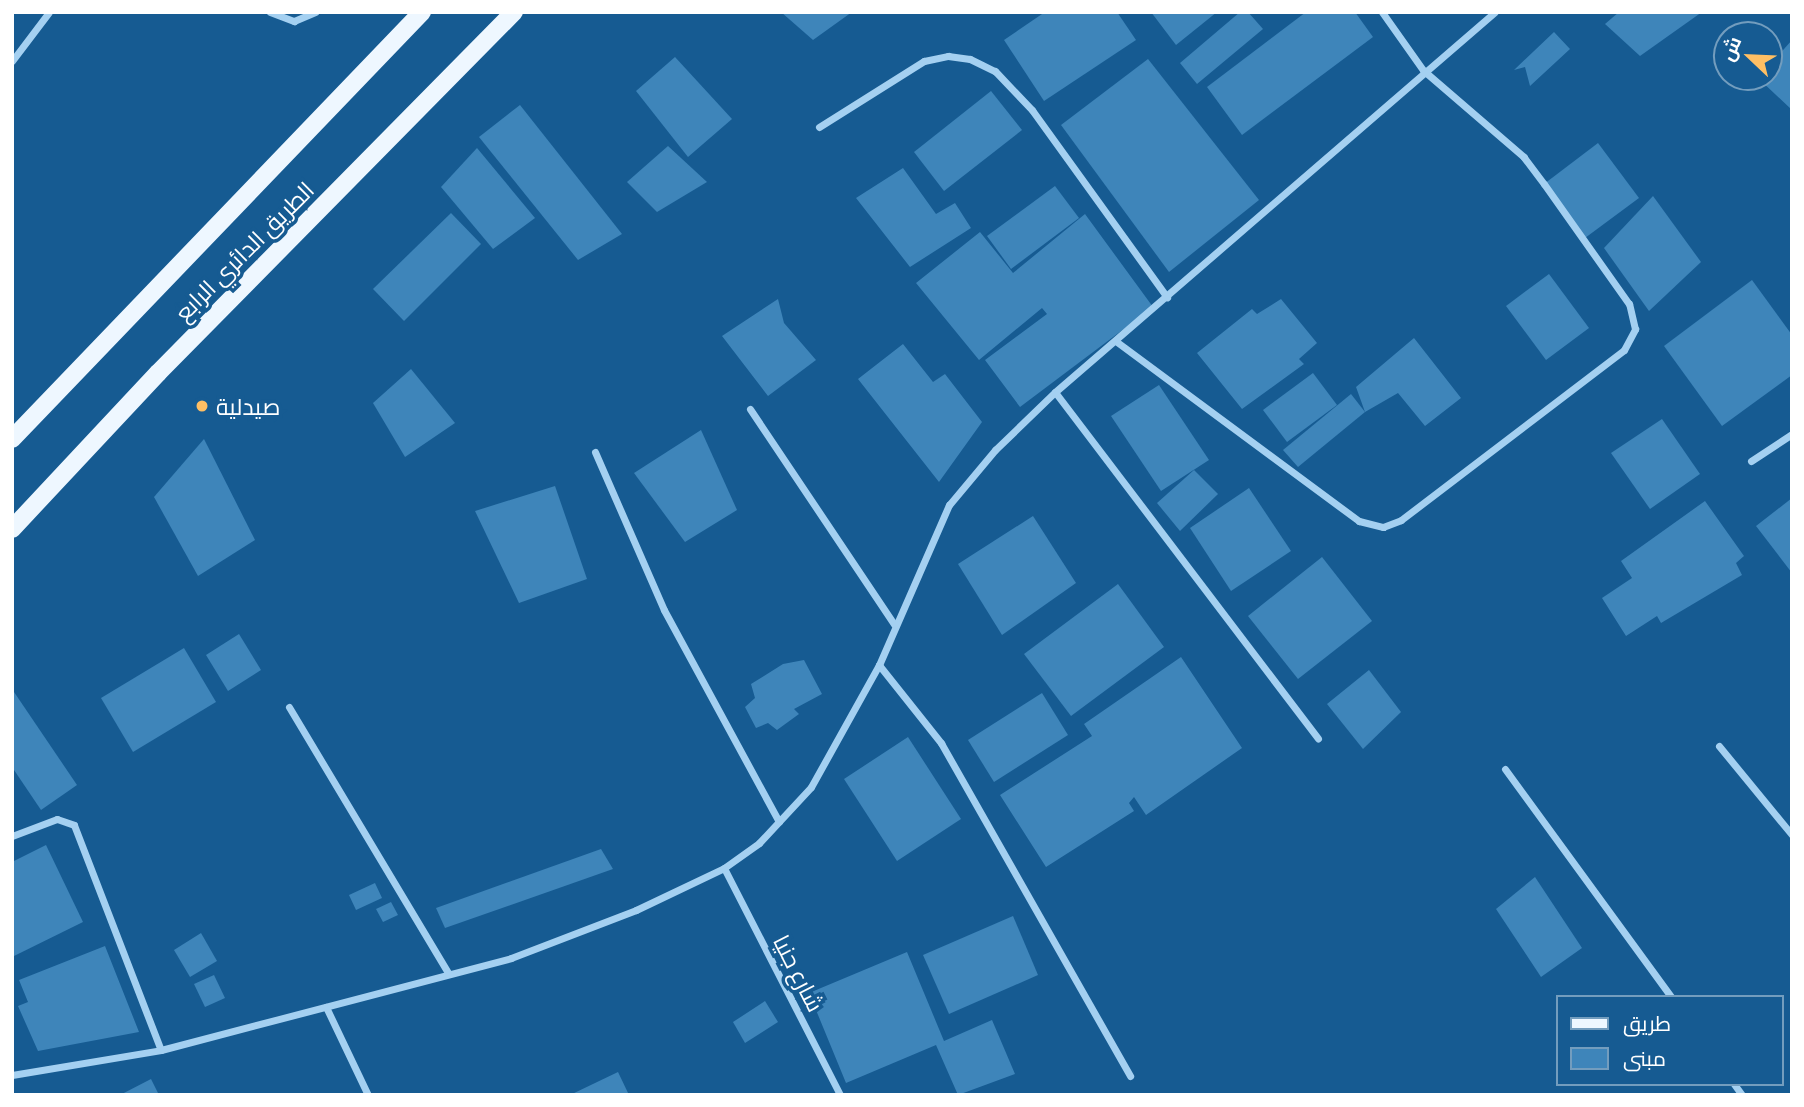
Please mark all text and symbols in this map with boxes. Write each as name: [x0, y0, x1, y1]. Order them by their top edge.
north arrow: [1713, 21, 1783, 91]
text: ش: [1715, 33, 1745, 64]
street label: الطريق الدائري الرابع: [169, 176, 319, 326]
place label: صيدلية: [216, 392, 280, 420]
marker: صيدلية: [194, 398, 210, 414]
street label: شارع جنيا: [768, 930, 830, 1016]
legend: [1556, 995, 1783, 1086]
text: طريق: [1623, 1010, 1671, 1035]
text: مبنى: [1623, 1045, 1666, 1070]

